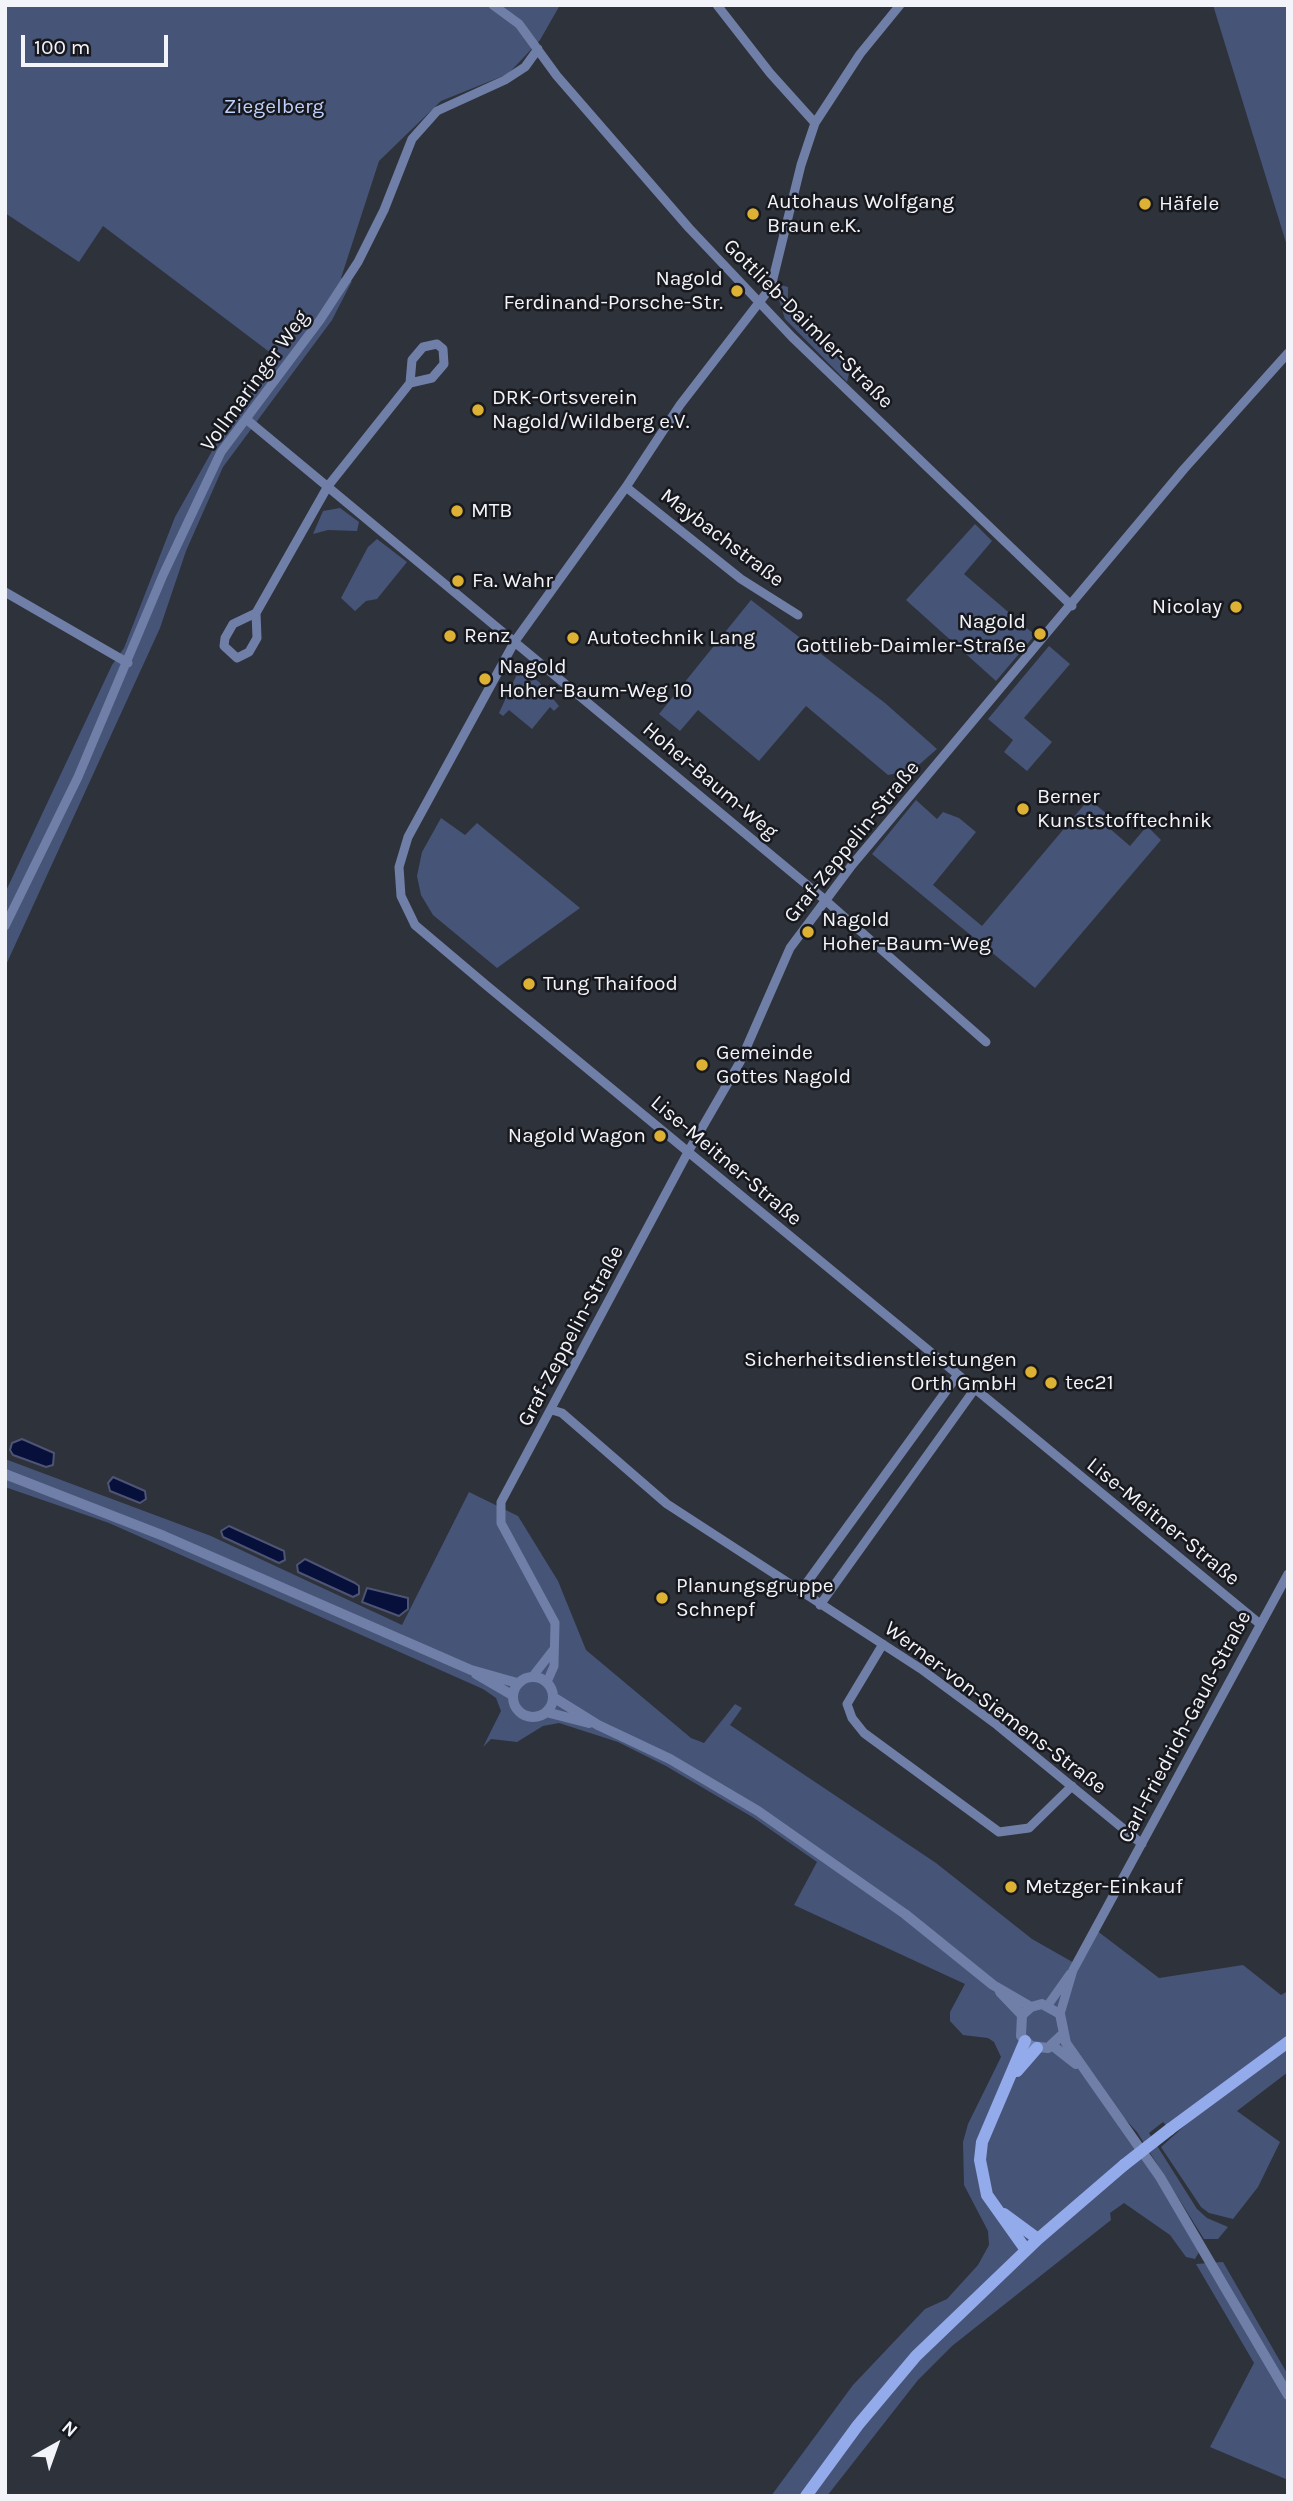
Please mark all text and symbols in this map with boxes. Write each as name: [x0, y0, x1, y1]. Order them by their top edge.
scale bar: [24, 21, 172, 65]
text: 100 m: [34, 35, 91, 59]
park label: Ziegelberg: [224, 94, 324, 120]
place label: Autohaus Wolfgang Braun e.K.: [767, 189, 954, 239]
place label: Häfele: [1159, 191, 1219, 217]
marker: Häfele: [1137, 196, 1153, 212]
marker: Autohaus Wolfgang Braun e.K.: [745, 206, 761, 222]
street label: Gottlieb-Daimler-Straße: [718, 234, 898, 414]
place label: Nagold Ferdinand-Porsche-Str.: [504, 266, 723, 316]
marker: Nagold Ferdinand-Porsche-Str.: [729, 283, 745, 299]
street label: Vollmaringer Weg: [195, 306, 315, 456]
place label: DRK-Ortsverein Nagold/Wildberg e.V.: [492, 385, 689, 435]
marker: DRK-Ortsverein Nagold/Wildberg e.V.: [470, 402, 486, 418]
street label: Maybachstraße: [655, 483, 789, 593]
place label: MTB: [471, 498, 512, 524]
marker: MTB: [449, 503, 465, 519]
place label: Fa. Wahr: [472, 568, 553, 594]
marker: Fa. Wahr: [450, 573, 466, 589]
place label: Nicolay: [1152, 594, 1222, 620]
marker: Nicolay: [1228, 599, 1244, 615]
place label: Nagold Gottlieb-Daimler-Straße: [796, 609, 1026, 659]
place label: Renz: [464, 623, 510, 649]
place label: Autotechnik Lang: [587, 625, 755, 651]
marker: Nagold Gottlieb-Daimler-Straße: [1032, 626, 1048, 642]
marker: Renz: [442, 628, 458, 644]
marker: Autotechnik Lang: [565, 630, 581, 646]
place label: Nagold Hoher-Baum-Weg 10: [499, 654, 692, 704]
marker: Nagold Hoher-Baum-Weg 10: [477, 671, 493, 687]
street label: Hoher-Baum-Weg: [637, 717, 783, 845]
street label: Graf-Zeppelin-Straße: [779, 756, 925, 928]
place label: Berner Kunststofftechnik: [1037, 784, 1212, 834]
marker: Berner Kunststofftechnik: [1015, 801, 1031, 817]
place label: Nagold Hoher-Baum-Weg: [822, 907, 991, 957]
marker: Nagold Hoher-Baum-Weg: [800, 924, 816, 940]
place label: Tung Thaifood: [543, 971, 678, 997]
marker: Tung Thaifood: [521, 976, 537, 992]
place label: Gemeinde Gottes Nagold: [716, 1040, 851, 1090]
marker: Gemeinde Gottes Nagold: [694, 1057, 710, 1073]
street label: Lise-Meitner-Straße: [645, 1090, 807, 1232]
place label: Nagold Wagon: [508, 1123, 646, 1149]
marker: Nagold Wagon: [652, 1128, 668, 1144]
street label: Graf-Zeppelin-Straße: [513, 1241, 629, 1431]
place label: Sicherheitsdienstleistungen Orth GmbH: [744, 1347, 1017, 1397]
marker: Sicherheitsdienstleistungen Orth GmbH: [1023, 1364, 1039, 1380]
place label: tec21: [1065, 1370, 1114, 1396]
marker: tec21: [1043, 1375, 1059, 1391]
street label: Lise-Meitner-Straße: [1081, 1453, 1245, 1591]
place label: Planungsgruppe Schnepf: [676, 1573, 834, 1623]
marker: Planungsgruppe Schnepf: [654, 1590, 670, 1606]
street label: Carl-Friedrich-Gauß-Straße: [1113, 1607, 1257, 1847]
street label: Werner-von-Siemens-Straße: [879, 1616, 1111, 1800]
place label: Metzger-Einkauf: [1025, 1874, 1183, 1900]
marker: Metzger-Einkauf: [1003, 1879, 1019, 1895]
north arrow: [21, 2410, 91, 2480]
text: N: [57, 2416, 82, 2442]

